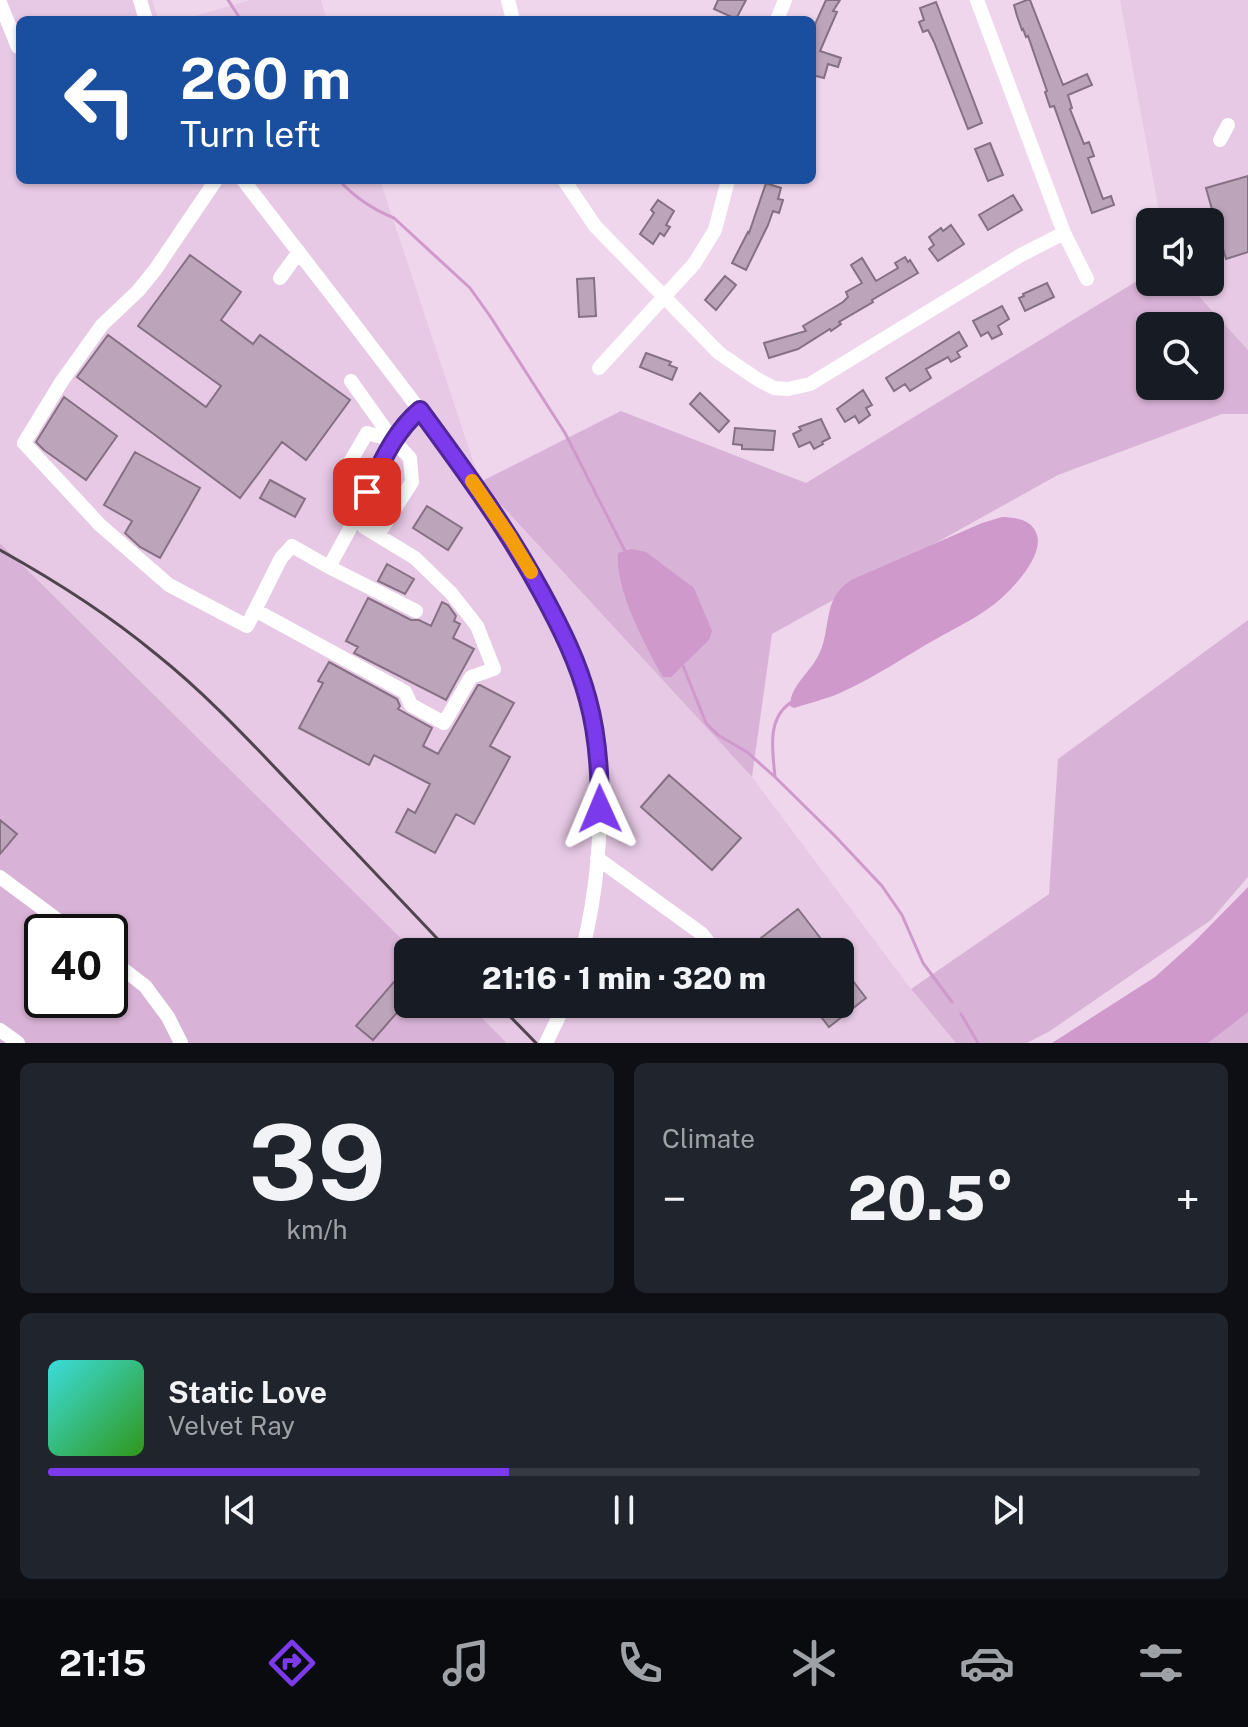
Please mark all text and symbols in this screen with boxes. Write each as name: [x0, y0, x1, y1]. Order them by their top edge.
text: 260 m: [180, 46, 351, 112]
icon: left: [48, 48, 152, 152]
text: Turn left: [180, 113, 321, 155]
map controls: [1136, 208, 1224, 400]
button: sound: [1136, 208, 1224, 296]
button: search: [1136, 312, 1224, 400]
pin: [333, 458, 401, 526]
icon: arrive: [345, 470, 389, 514]
position arrow: [558, 767, 642, 851]
speed limit sign: 40: [24, 914, 128, 1018]
text: 21:16 · 1 min · 320 m: [482, 960, 766, 996]
text: 39: [248, 1101, 386, 1223]
text: Climate: [662, 1123, 755, 1154]
text: 20.5°: [848, 1163, 1014, 1234]
text: −: [662, 1173, 686, 1225]
text: +: [1176, 1173, 1200, 1225]
text: km/h: [286, 1214, 348, 1245]
text: Static Love: [168, 1374, 327, 1410]
text: Velvet Ray: [168, 1410, 295, 1441]
icon: previous: [218, 1488, 262, 1532]
icon: pause: [602, 1488, 646, 1532]
icon: next: [986, 1488, 1030, 1532]
icon: directions: [264, 1635, 320, 1691]
icon: music: [438, 1635, 494, 1691]
icon: phone: [612, 1635, 668, 1691]
icon: climate: [786, 1635, 842, 1691]
icon: car: [959, 1635, 1015, 1691]
icon: filters: [1133, 1635, 1189, 1691]
text: 21:15: [59, 1642, 147, 1684]

